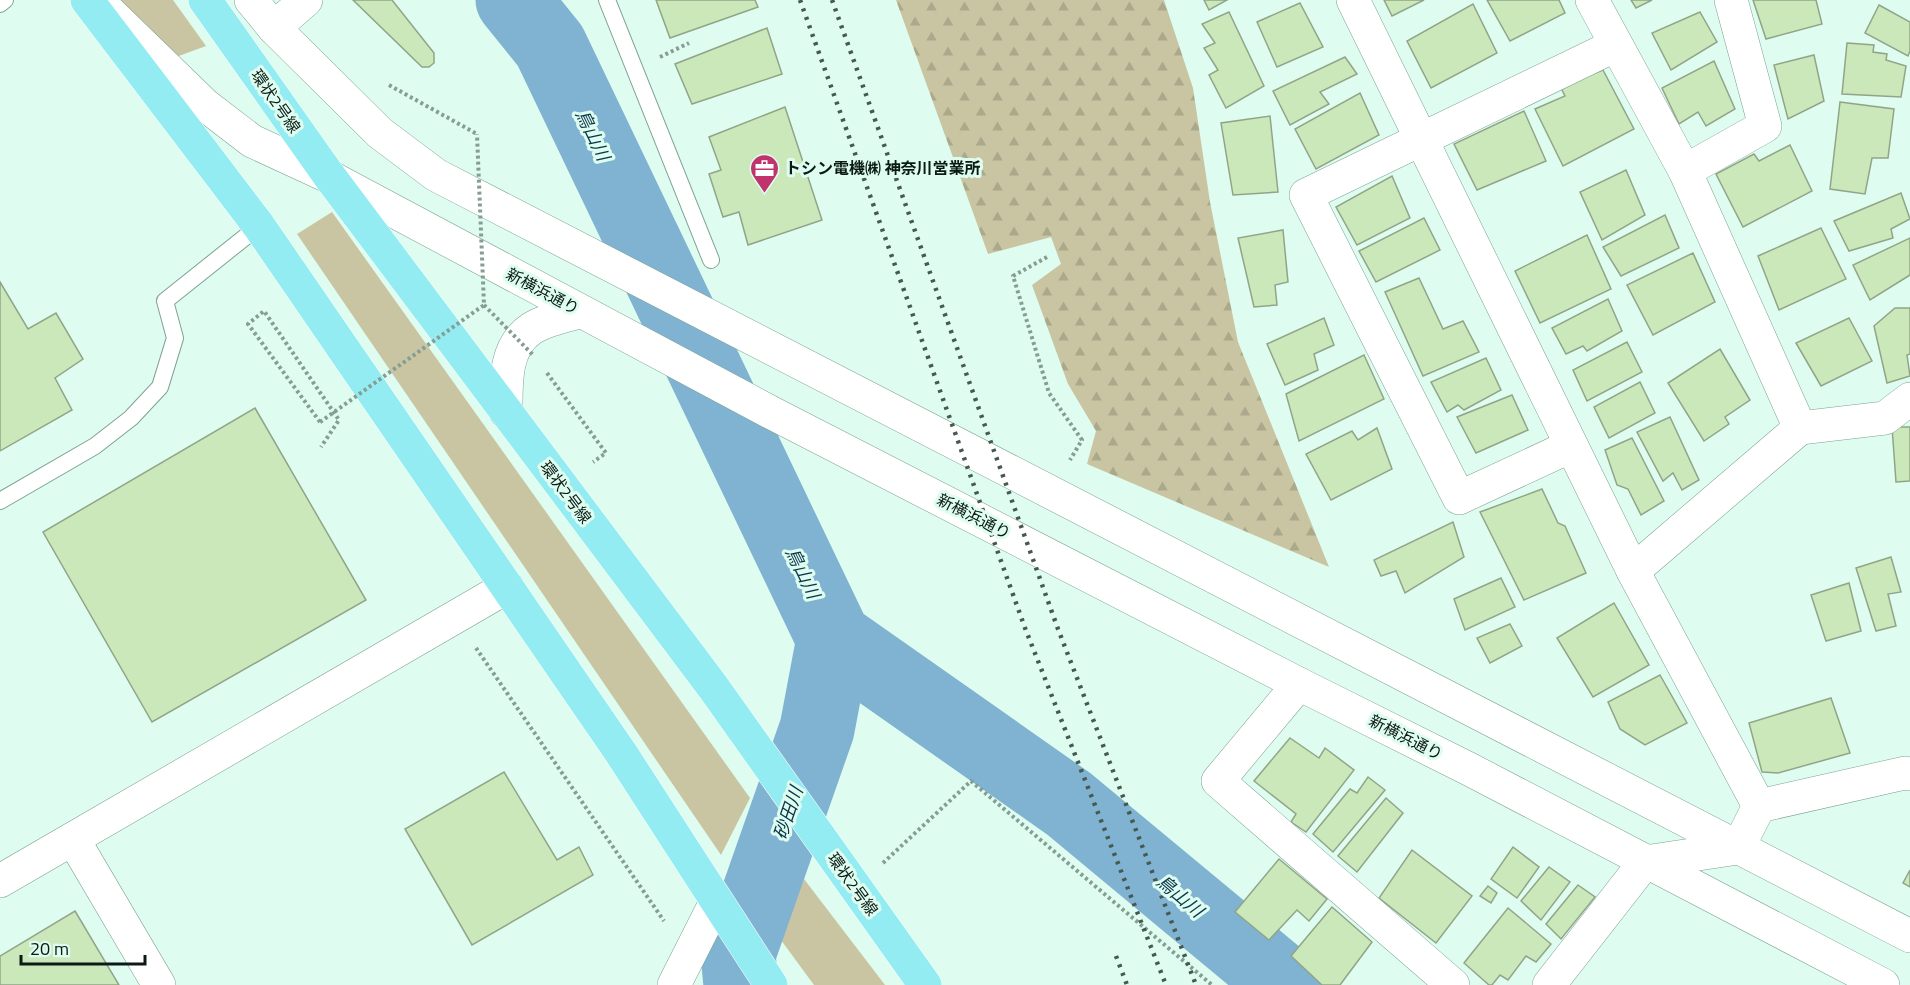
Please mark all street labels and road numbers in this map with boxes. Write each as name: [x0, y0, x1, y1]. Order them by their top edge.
street label: 環状2号線: [245, 64, 307, 138]
street label: 新横浜通り: [502, 262, 584, 320]
street label: 環状2号線: [534, 456, 598, 528]
street label: 新横浜通り: [933, 487, 1015, 545]
street label: 新横浜通り: [1365, 708, 1447, 766]
street label: 環状2号線: [822, 847, 884, 921]

